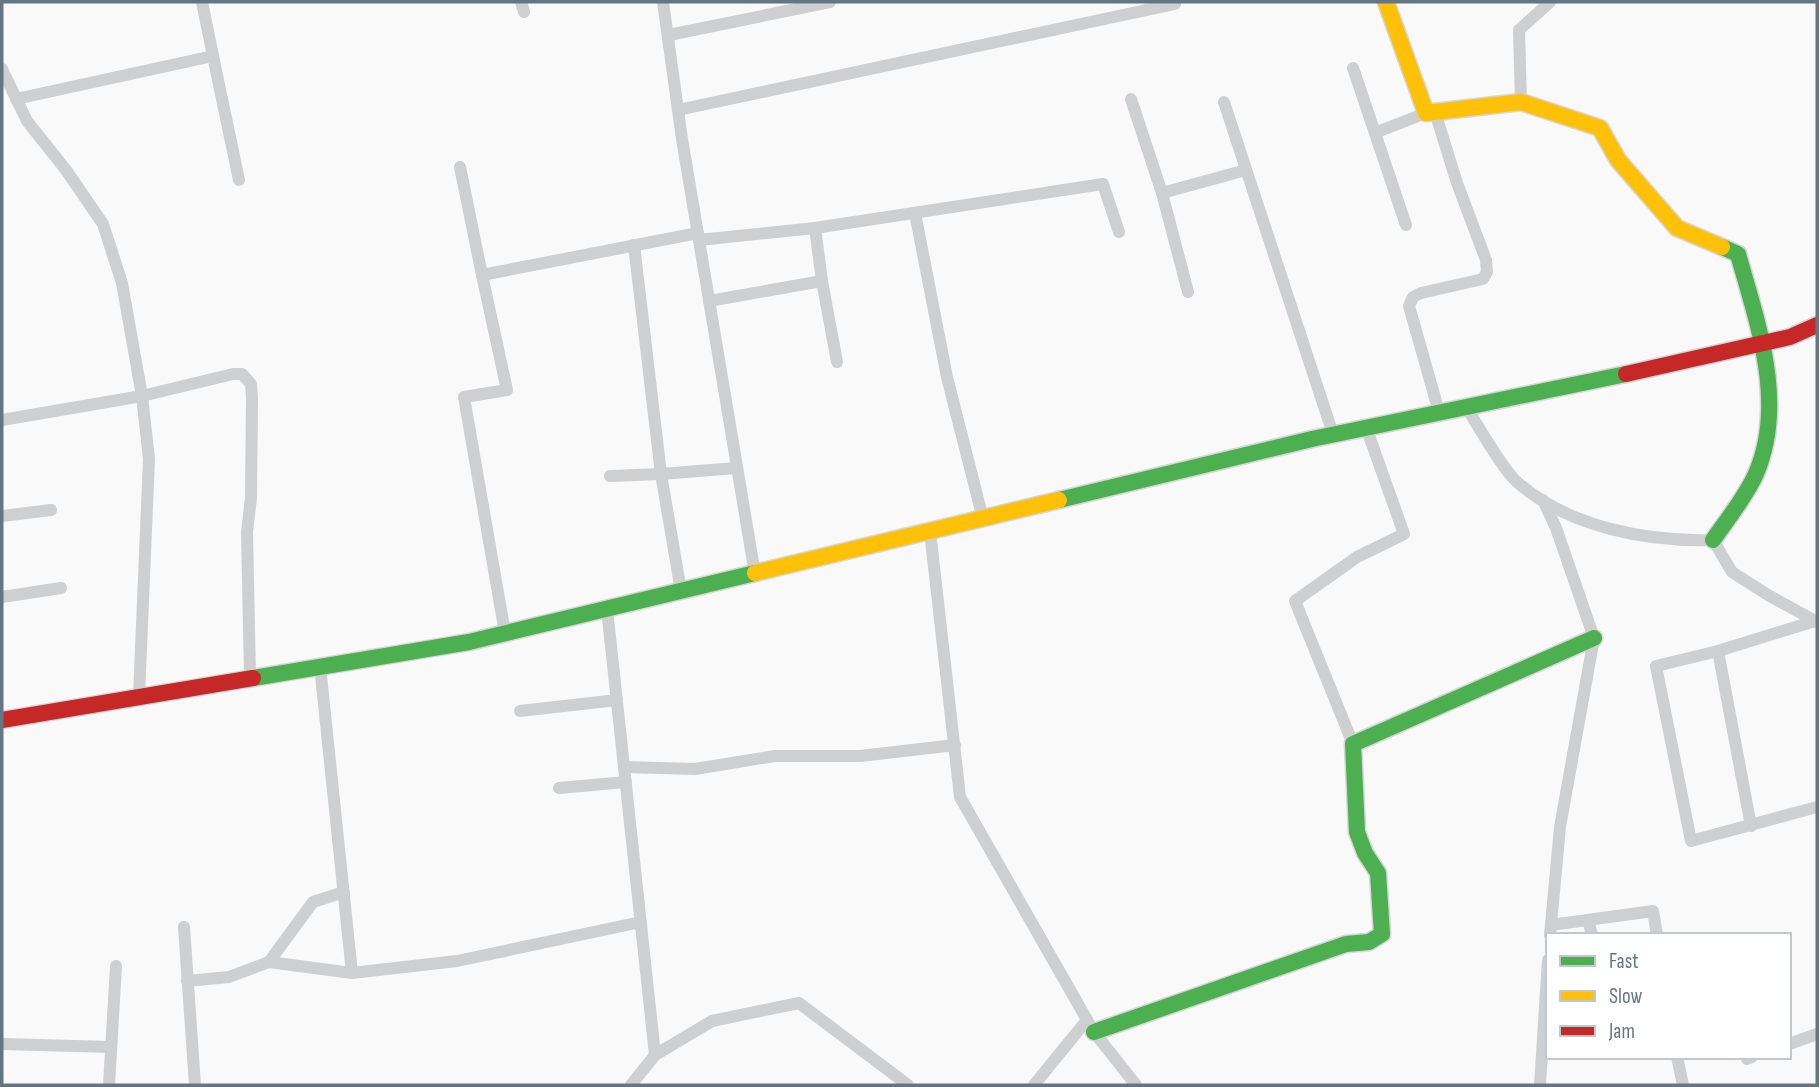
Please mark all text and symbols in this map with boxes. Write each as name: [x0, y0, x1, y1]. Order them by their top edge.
legend: [1546, 933, 1791, 1059]
text: Fast: [1609, 949, 1639, 974]
text: Slow: [1609, 984, 1643, 1009]
text: Jam: [1608, 1019, 1635, 1044]

